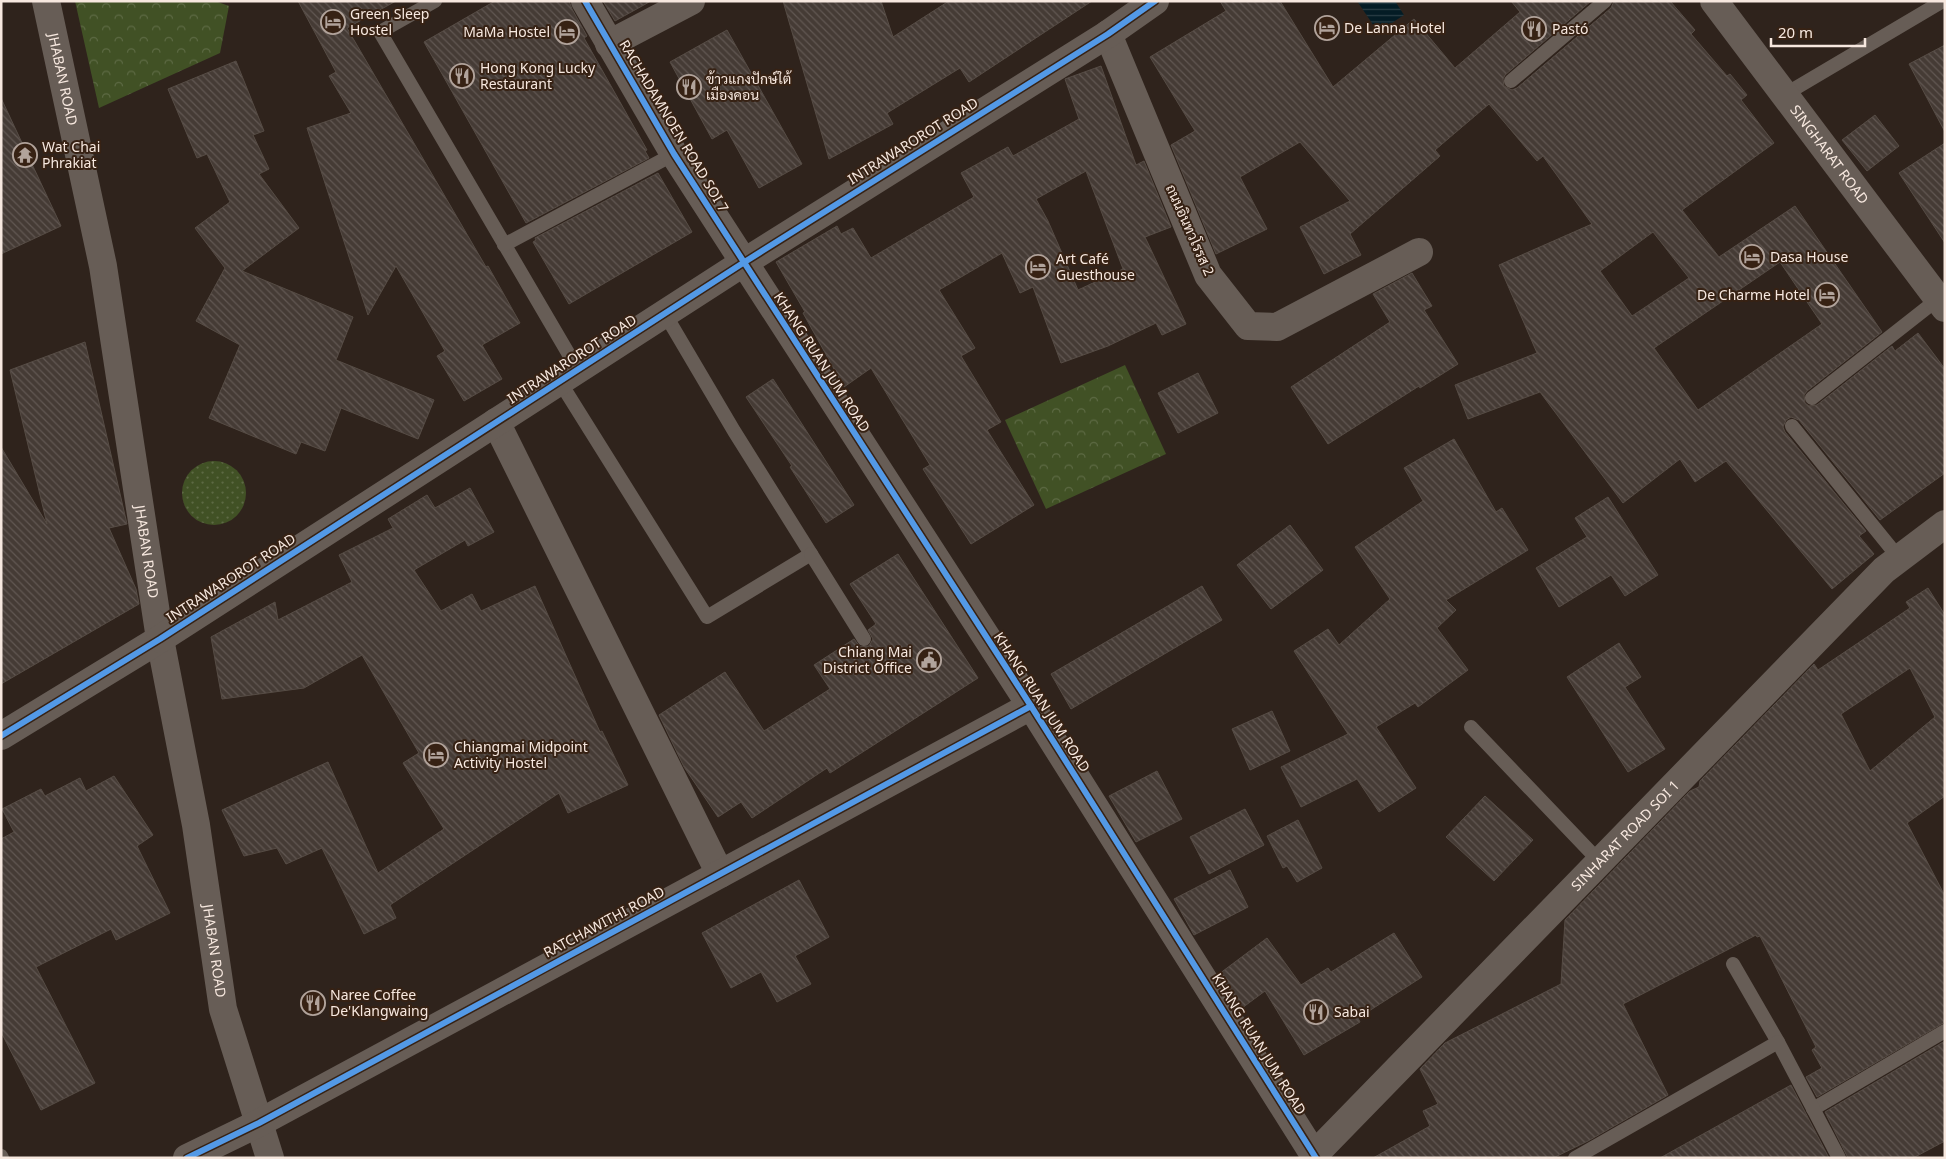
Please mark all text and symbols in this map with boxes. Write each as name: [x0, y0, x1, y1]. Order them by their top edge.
place label: Green Sleep Hostel: [350, 4, 429, 39]
hotel icon: Green Sleep Hostel: [320, 9, 346, 35]
hotel icon: De Lanna Hotel: [1314, 15, 1340, 41]
scale bar: [1771, 15, 1865, 47]
restaurant icon: Pastó: [1521, 16, 1547, 42]
place label: De Lanna Hotel: [1344, 18, 1445, 37]
hotel icon: MaMa Hostel: [554, 19, 580, 45]
place label: Pastó: [1552, 19, 1589, 38]
place label: MaMa Hostel: [463, 22, 550, 41]
text: 20 m: [1778, 22, 1813, 42]
street label: JHABAN ROAD: [44, 29, 82, 127]
street label: RACHADAMNOEN ROAD SOI 7: [615, 36, 734, 215]
place label: Hong Kong Lucky Restaurant: [480, 58, 596, 93]
restaurant icon: Hong Kong Lucky Restaurant: [449, 63, 475, 89]
place label: ข้าวแกงปักษ์ใต้ เมืองคอน: [706, 69, 792, 104]
restaurant icon: ข้าวแกงปักษ์ใต้ เมืองคอน: [676, 74, 702, 100]
street label: INTRAWAROROT ROAD: [844, 93, 982, 189]
street label: SINGHARAT ROAD: [1786, 101, 1873, 207]
place label: Wat Chai Phrakiat: [42, 137, 100, 172]
temple icon: Wat Chai Phrakiat: [12, 142, 38, 168]
street label: ถนนอินทวโรรส 2: [1162, 181, 1219, 278]
hotel icon: Dasa House: [1739, 244, 1765, 270]
place label: Dasa House: [1770, 247, 1848, 266]
place label: Art Café Guesthouse: [1056, 249, 1135, 284]
hotel icon: Art Café Guesthouse: [1025, 254, 1051, 280]
hotel icon: De Charme Hotel: [1814, 282, 1840, 308]
place label: De Charme Hotel: [1697, 285, 1810, 304]
street label: KHANG RUAN JUM ROAD: [770, 288, 875, 435]
street label: INTRAWAROROT ROAD: [503, 310, 640, 408]
street label: JHABAN ROAD: [130, 502, 164, 599]
street label: INTRAWAROROT ROAD: [162, 529, 299, 627]
street label: KHANG RUAN JUM ROAD: [990, 628, 1095, 775]
place label: Chiang Mai District Office: [823, 642, 912, 677]
public building icon: Chiang Mai District Office: [916, 647, 942, 673]
place label: Chiangmai Midpoint Activity Hostel: [454, 737, 588, 772]
hotel icon: Chiangmai Midpoint Activity Hostel: [423, 742, 449, 768]
street label: SINHARAT ROAD SOI 1: [1567, 776, 1683, 895]
street label: RATCHAWITHI ROAD: [540, 882, 668, 962]
street label: JHABAN ROAD: [198, 901, 231, 999]
street label: KHANG RUAN JUM ROAD: [1208, 969, 1311, 1118]
place label: Naree Coffee De'Klangwaing: [330, 985, 428, 1020]
restaurant icon: Naree Coffee De'Klangwaing: [300, 990, 326, 1016]
restaurant icon: Sabai: [1303, 999, 1329, 1025]
place label: Sabai: [1334, 1002, 1370, 1021]

